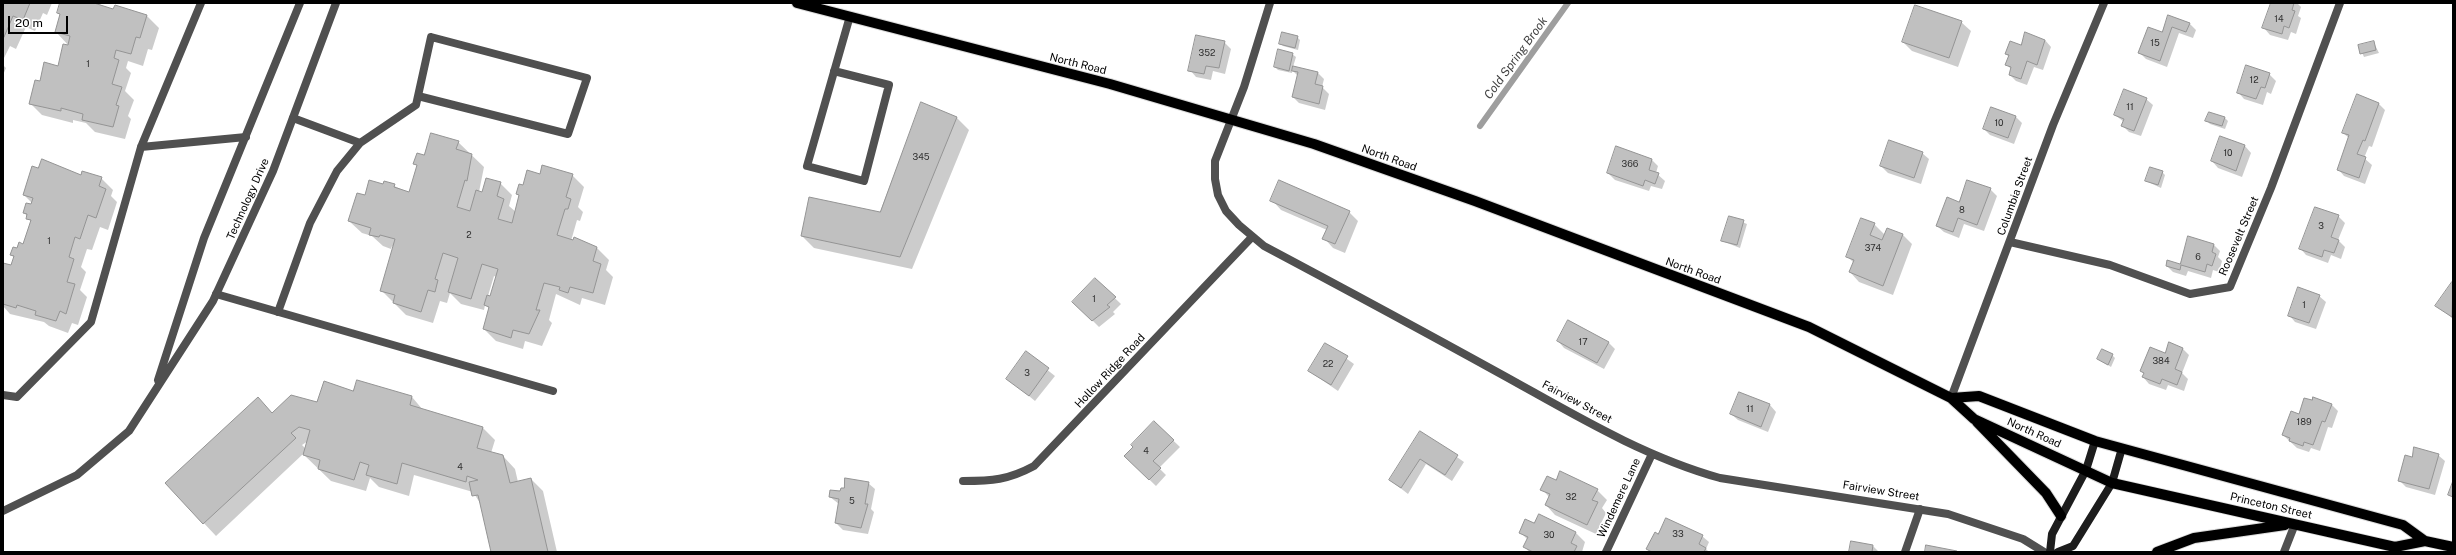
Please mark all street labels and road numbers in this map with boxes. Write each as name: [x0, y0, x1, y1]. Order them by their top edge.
street label: North Road: [1048, 51, 1108, 77]
street label: North Road: [1360, 142, 1418, 174]
street label: Columbia Street: [1995, 155, 2035, 237]
street label: Technology Drive: [224, 156, 272, 242]
street label: Roosevelt Street: [2216, 194, 2262, 278]
street label: North Road: [1664, 255, 1722, 287]
street label: Hollow Ridge Road: [1072, 331, 1148, 411]
street label: Fairview Street: [1540, 378, 1614, 426]
street label: North Road: [2005, 415, 2063, 451]
street label: Windemere Lane: [1595, 456, 1643, 540]
street label: Fairview Street: [1842, 478, 1920, 504]
street label: Princeton Street: [2229, 490, 2313, 522]

